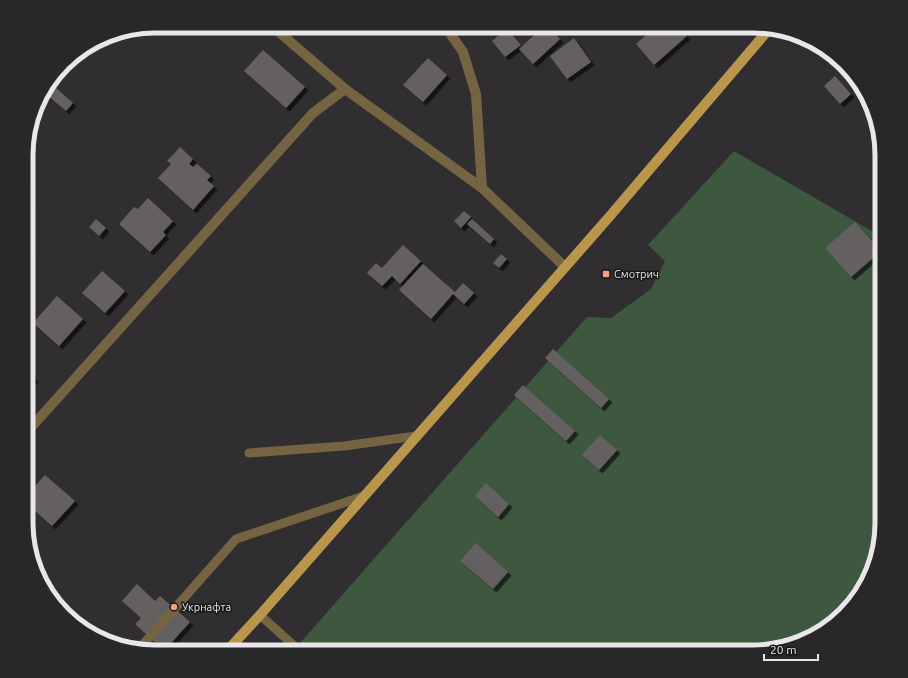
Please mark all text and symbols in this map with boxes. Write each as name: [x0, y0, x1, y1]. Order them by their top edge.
place label: Смотрич: [614, 268, 659, 280]
marker: Смотрич: [601, 269, 611, 279]
place label: Укрнафта: [182, 601, 231, 613]
marker: Укрнафта: [169, 602, 179, 612]
scale bar: [764, 636, 818, 662]
text: 20 m: [770, 643, 797, 656]

